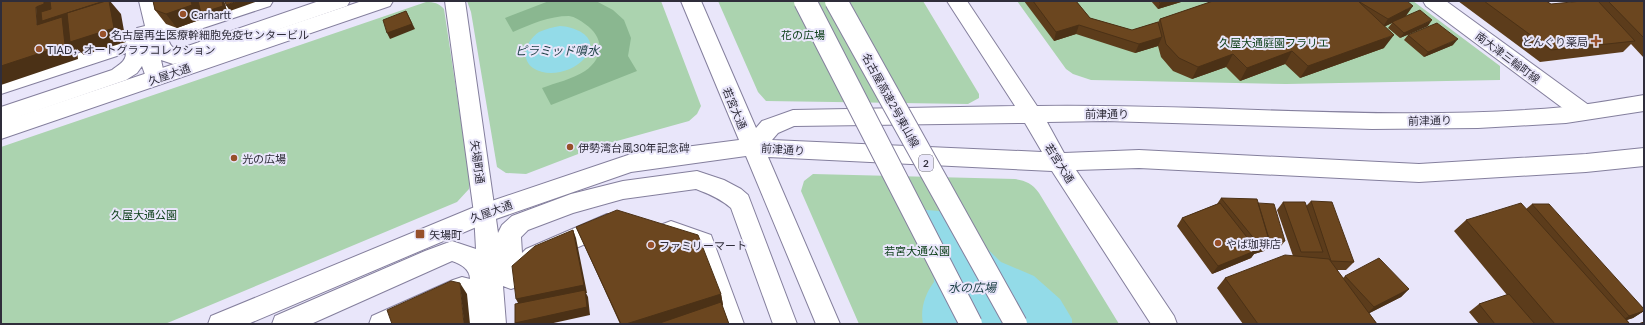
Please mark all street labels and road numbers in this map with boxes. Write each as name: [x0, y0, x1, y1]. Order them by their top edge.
street label: 南大津三輪町線: [1473, 29, 1543, 85]
street label: 名古屋高速2号東山線: [860, 51, 922, 149]
street label: 久屋大通: [146, 61, 192, 87]
street label: 若宮大通: [720, 85, 750, 131]
street label: 前津通り: [1085, 107, 1129, 120]
street label: 前津通り: [1408, 113, 1452, 127]
street label: 矢場町通: [469, 139, 487, 185]
street label: 前津通り: [761, 141, 805, 157]
street label: 若宮大通: [1043, 141, 1077, 185]
road number: 2: [919, 155, 933, 171]
street label: 久屋大通: [468, 197, 514, 225]

